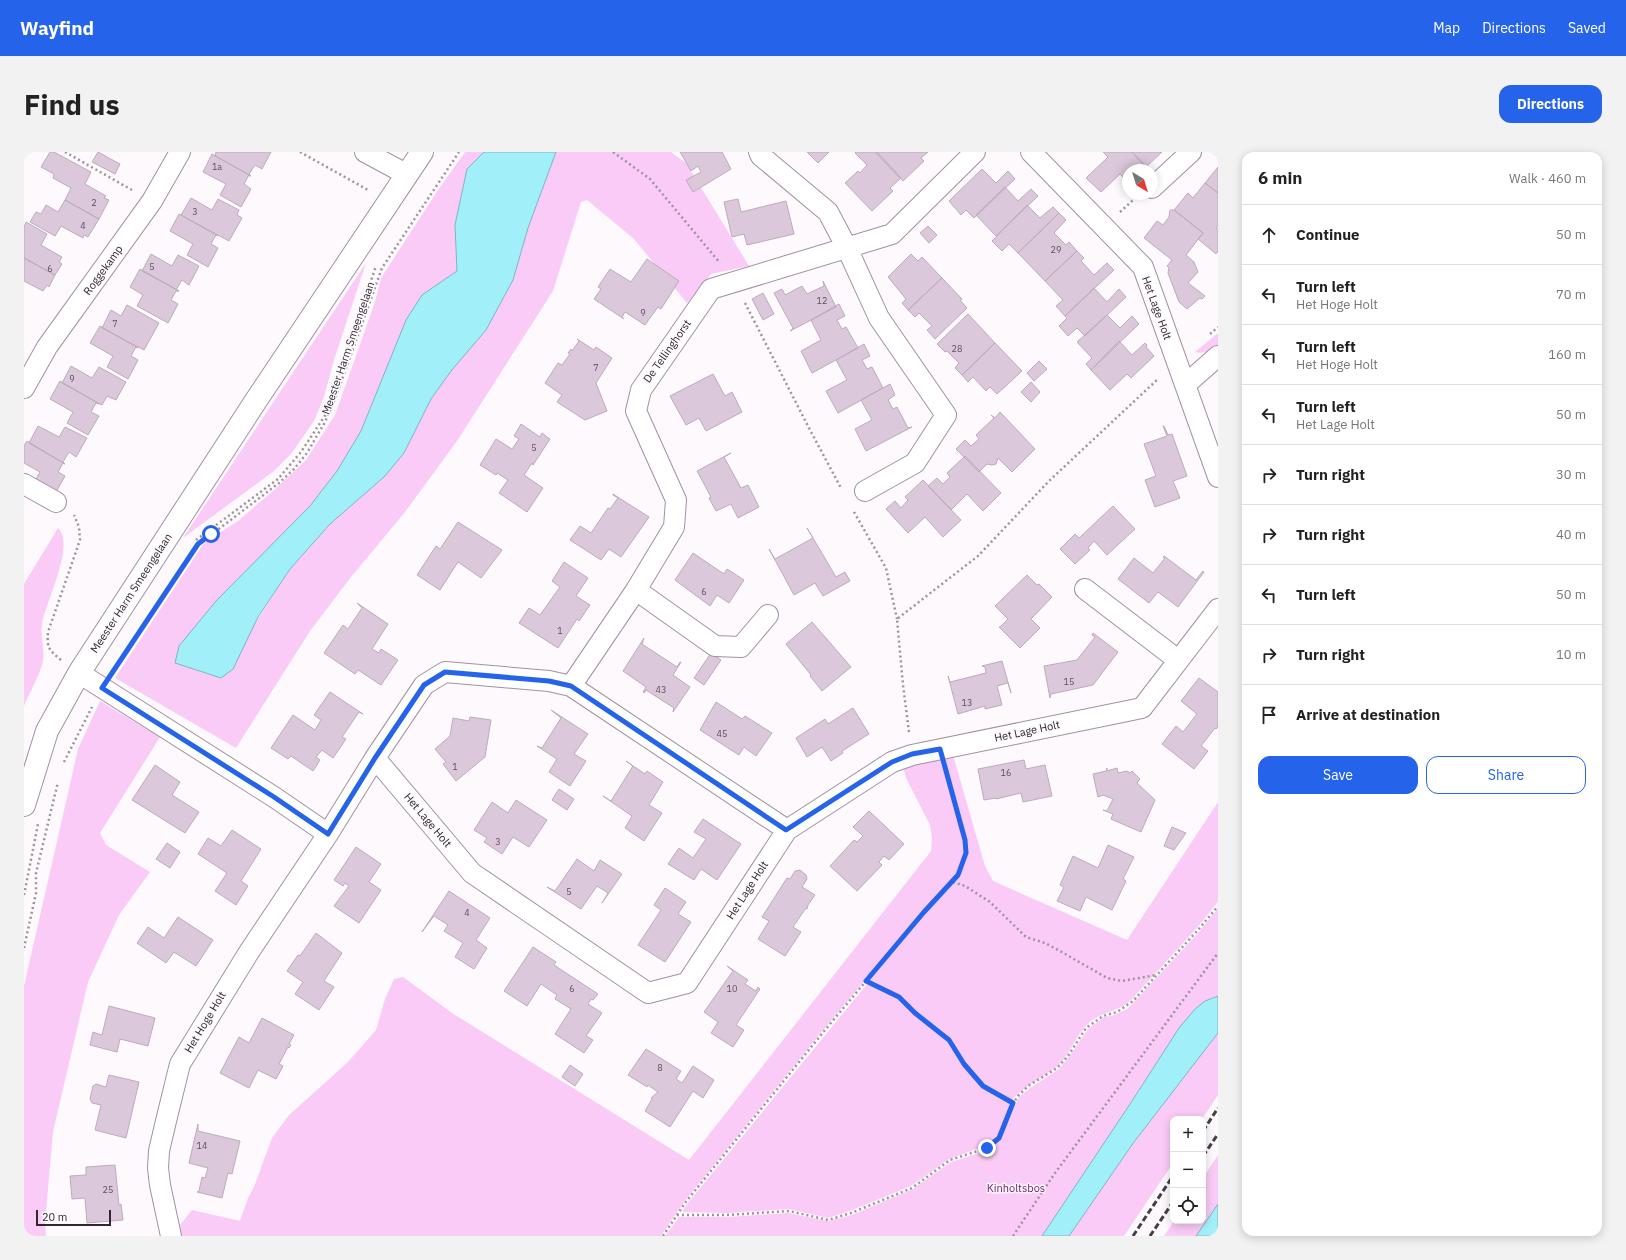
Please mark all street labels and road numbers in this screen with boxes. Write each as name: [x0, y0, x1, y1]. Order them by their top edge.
street label: Roggekamp: [80, 242, 126, 298]
street label: Het Lage Holt: [1139, 274, 1175, 342]
street label: Meester Harm Smeengelaan: [319, 280, 377, 416]
street label: De Tellinghorst: [640, 317, 694, 385]
street label: Meester Harm Smeengelaan: [87, 531, 175, 655]
street label: Het Lage Holt: [993, 717, 1061, 745]
street label: Het Lage Holt: [401, 790, 455, 850]
street label: Het Lage Holt: [723, 858, 771, 922]
street label: Het Hoge Holt: [181, 989, 229, 1055]

